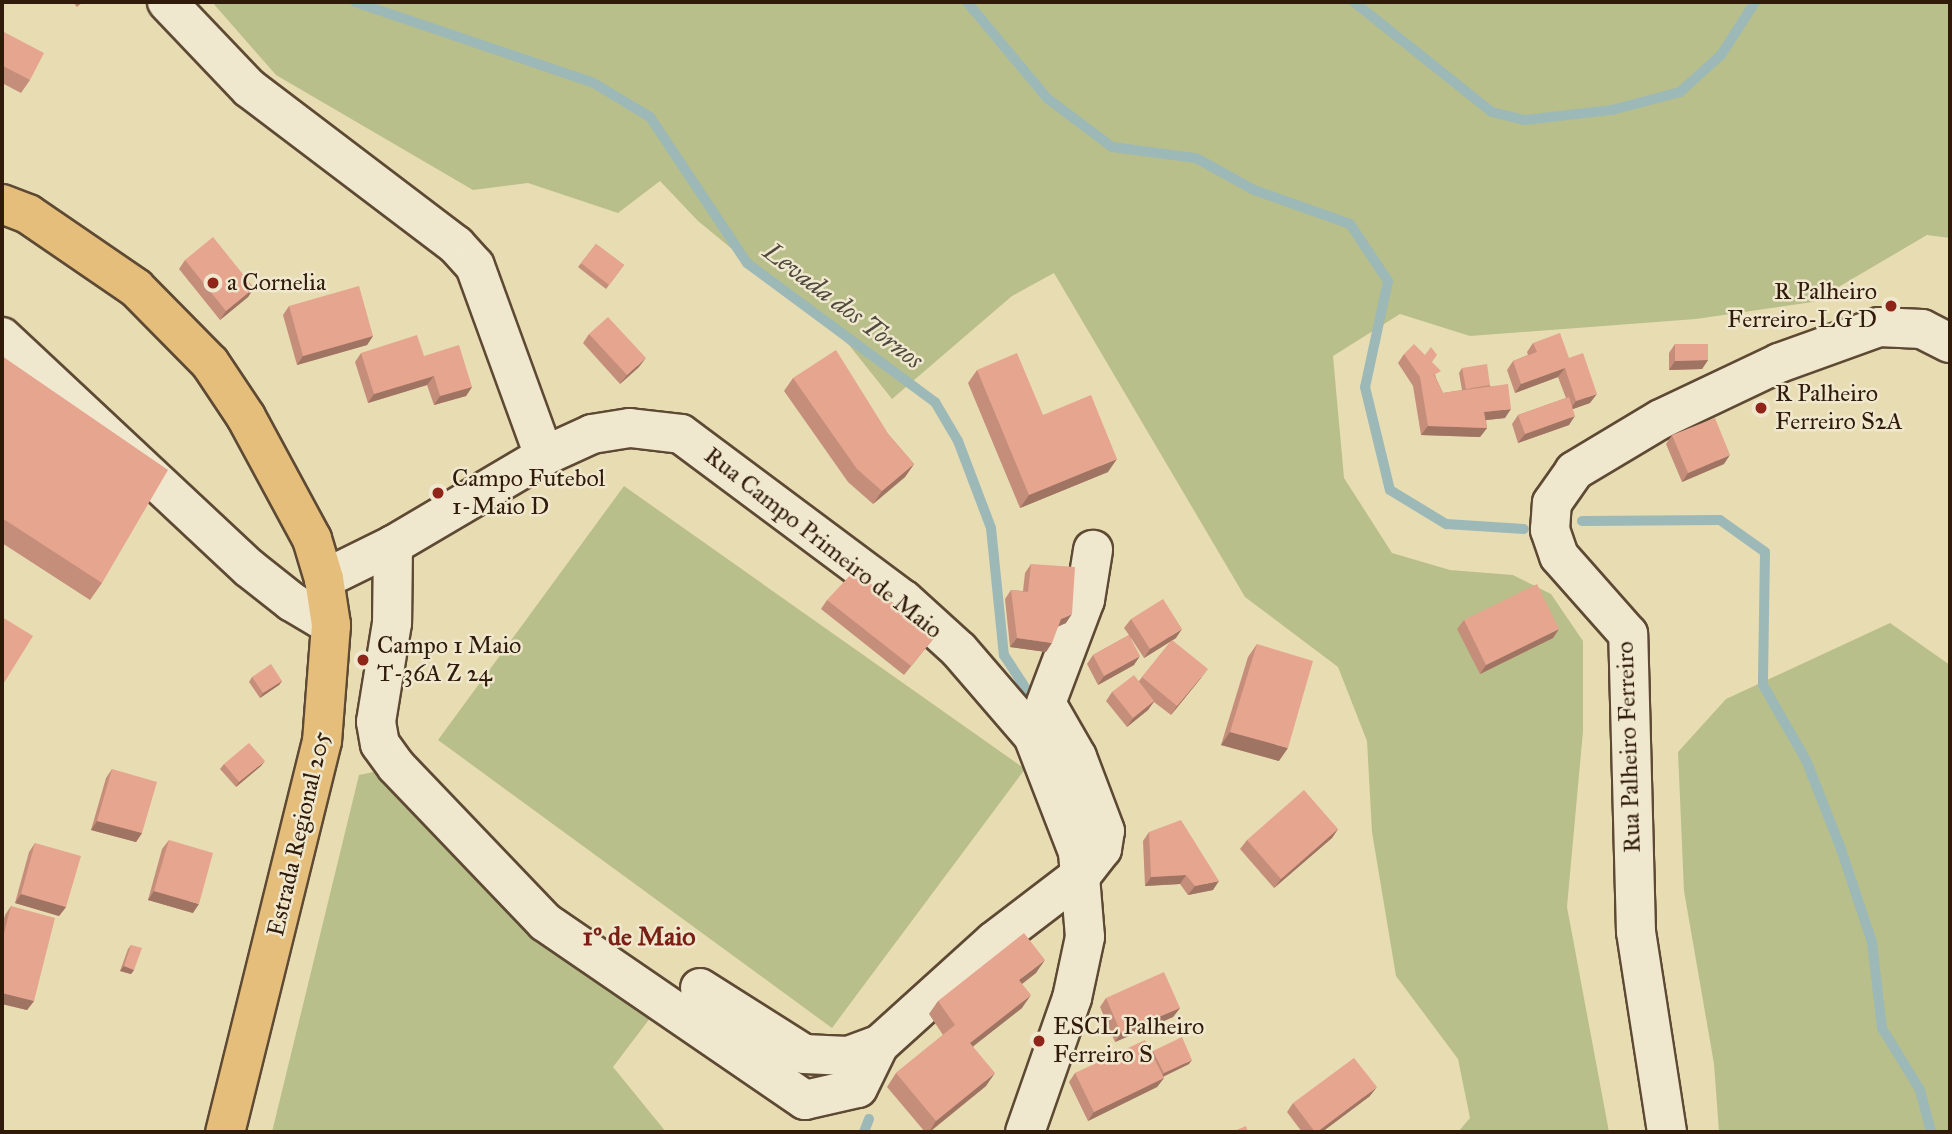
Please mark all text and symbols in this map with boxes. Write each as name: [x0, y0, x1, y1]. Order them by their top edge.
water label: Levada dos Tornos: [757, 236, 929, 376]
place label: a Cornelia: [227, 269, 326, 297]
marker: a Cornelia: [205, 275, 221, 291]
place label: R Palheiro Ferreiro-LG D: [1727, 278, 1877, 334]
marker: R Palheiro Ferreiro-LG D: [1883, 298, 1899, 314]
place label: R Palheiro Ferreiro S2A: [1775, 380, 1903, 436]
marker: R Palheiro Ferreiro S2A: [1753, 400, 1769, 416]
street label: Rua Campo Primeiro de Maio: [698, 441, 948, 645]
place label: Campo Futebol 1-Maio D: [452, 465, 605, 521]
marker: Campo Futebol 1-Maio D: [430, 485, 446, 501]
place label: Campo 1 Maio T-36A Z 24: [377, 632, 521, 688]
street label: Rua Palheiro Ferreiro: [1611, 641, 1647, 853]
marker: Campo 1 Maio T-36A Z 24: [355, 652, 371, 668]
street label: Estrada Regional 205: [261, 729, 337, 939]
district label: 1º de Maio: [582, 921, 696, 953]
place label: ESCL Palheiro Ferreiro S: [1053, 1013, 1204, 1069]
marker: ESCL Palheiro Ferreiro S: [1031, 1033, 1047, 1049]

